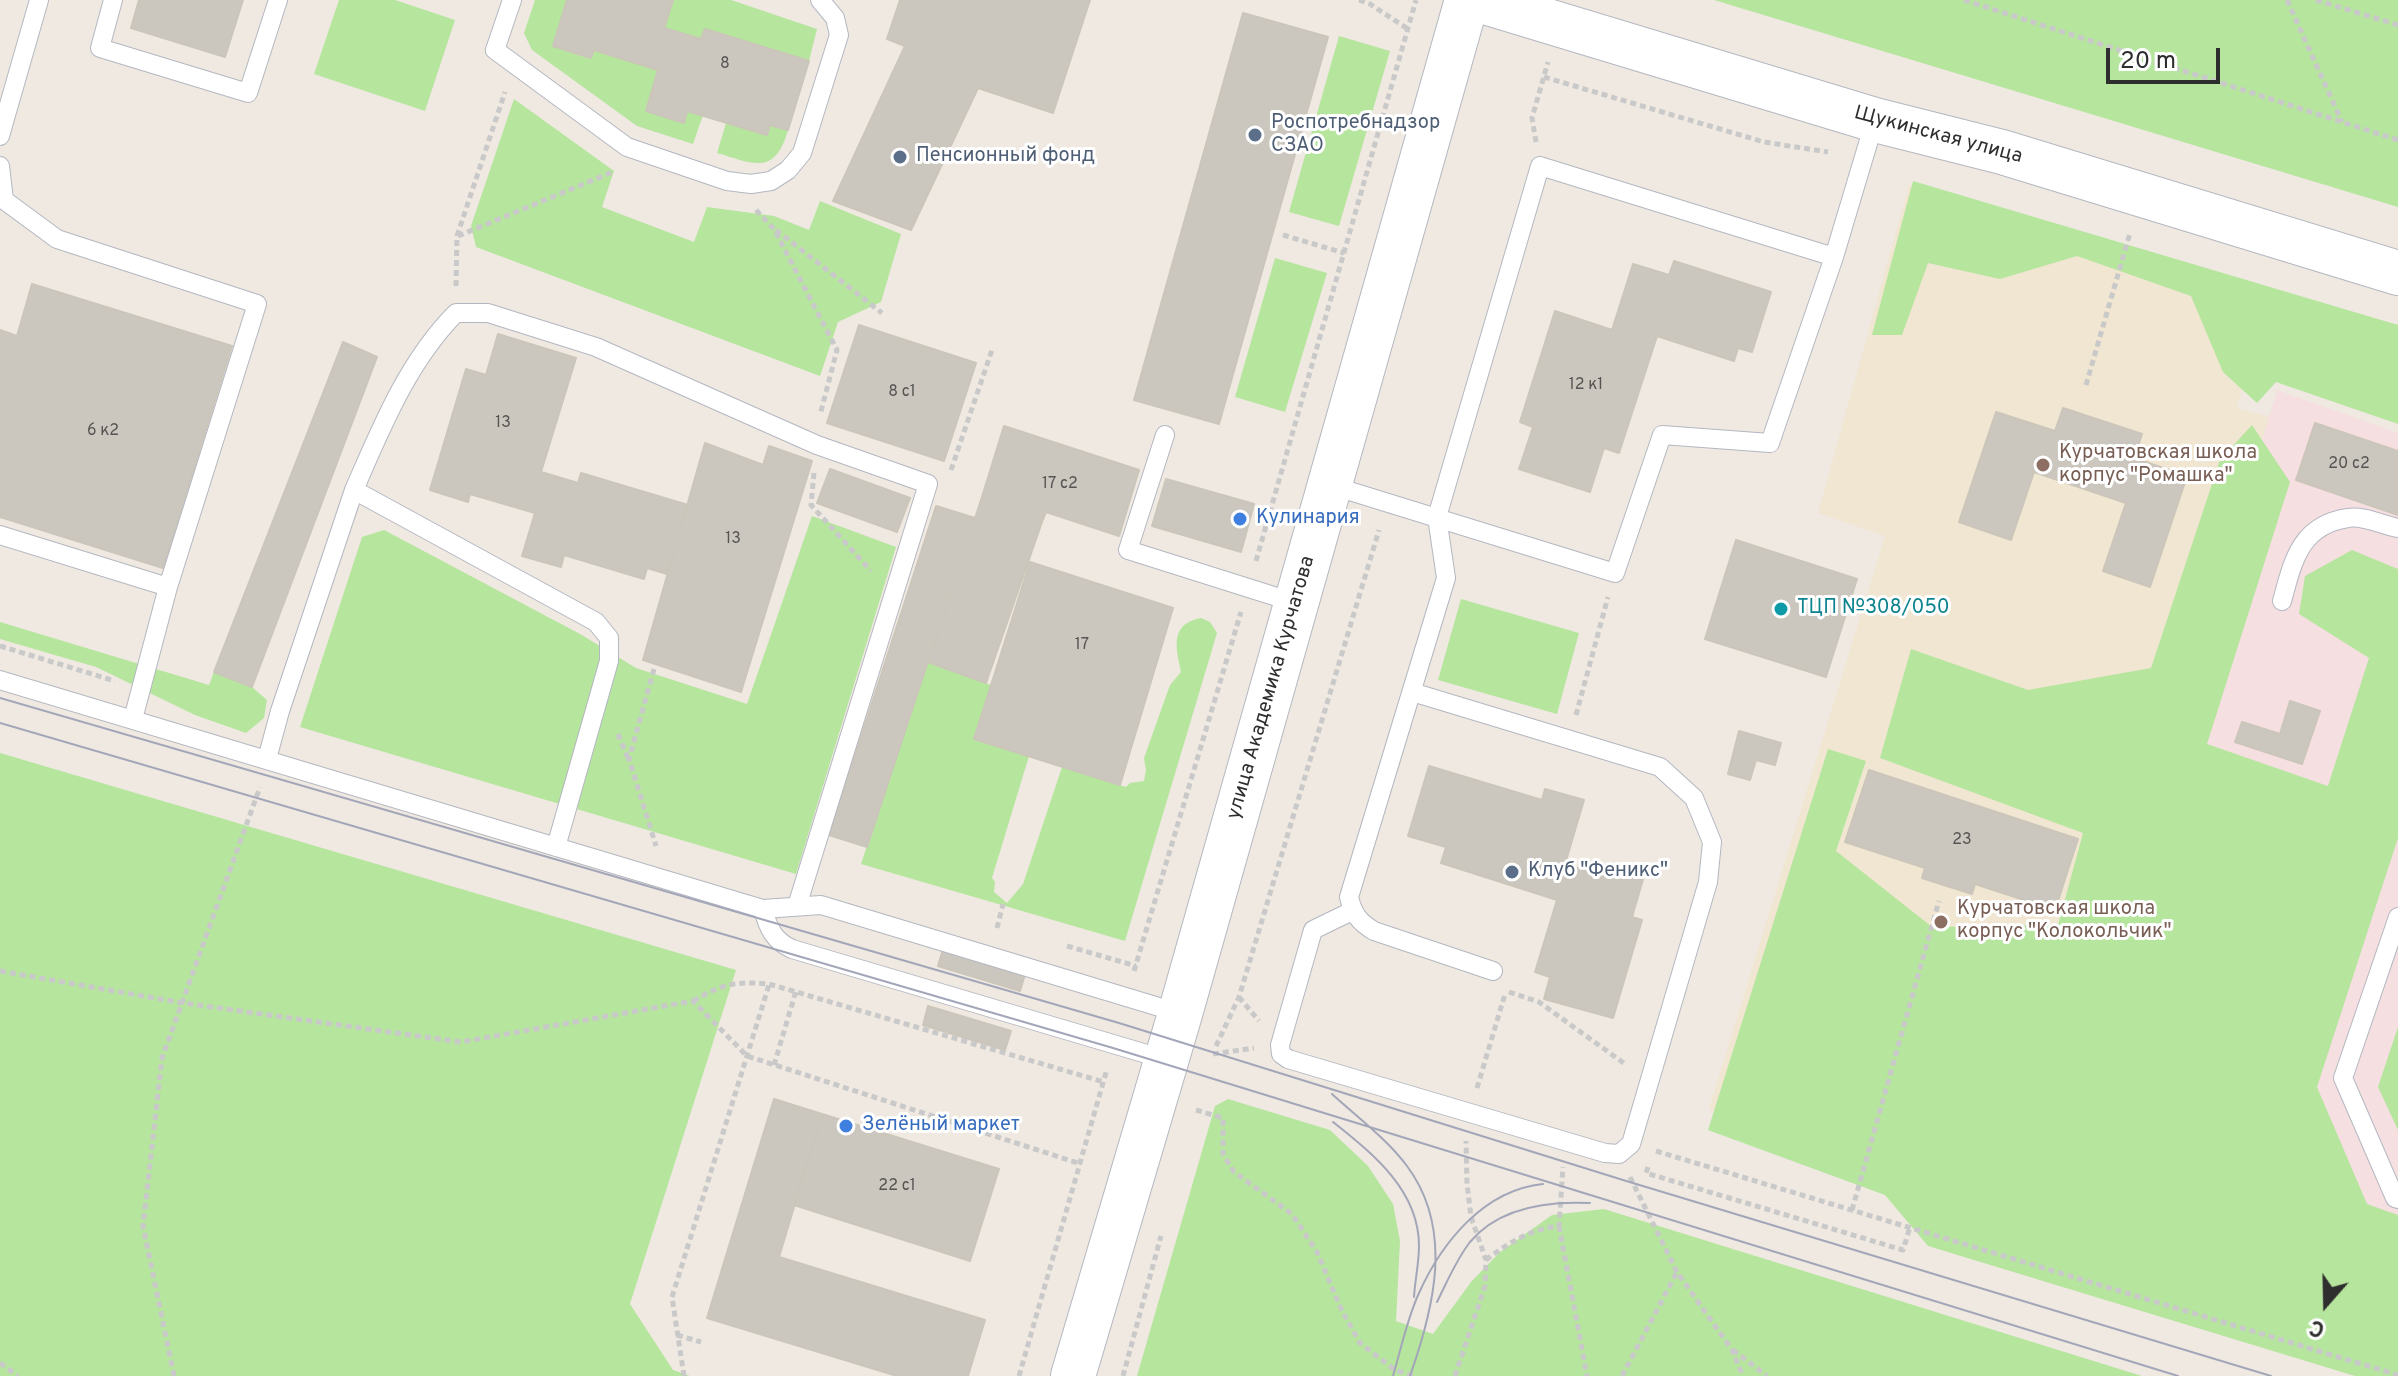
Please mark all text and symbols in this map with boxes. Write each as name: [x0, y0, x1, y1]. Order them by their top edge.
scale bar: [2110, 32, 2224, 82]
text: 20 m: [2120, 47, 2176, 77]
house number: 8: [720, 55, 730, 75]
street label: Щукинская улица: [1851, 102, 2025, 170]
place label: Роспотребнадзор СЗАО: [1271, 112, 1440, 159]
marker: Роспотребнадзор СЗАО: [1246, 126, 1264, 144]
place label: Пенсионный фонд: [916, 145, 1095, 169]
marker: Пенсионный фонд: [891, 148, 909, 166]
house number: 12 к1: [1569, 376, 1603, 396]
house number: 8 с1: [888, 383, 916, 403]
house number: 13: [495, 414, 511, 434]
house number: 6 к2: [87, 422, 119, 442]
place label: Курчатовская школа корпус "Ромашка": [2059, 442, 2257, 489]
house number: 20 с2: [2328, 455, 2370, 475]
marker: Курчатовская школа корпус "Ромашка": [2034, 456, 2052, 474]
house number: 17 с2: [1042, 475, 1078, 495]
place label: Кулинария: [1256, 507, 1360, 531]
marker: Кулинария: [1231, 510, 1249, 528]
house number: 13: [725, 530, 741, 550]
street label: улица Академика Курчатова: [1223, 553, 1321, 823]
place label: ТЦП №308/050: [1797, 597, 1950, 621]
marker: ТЦП №308/050: [1772, 600, 1790, 618]
house number: 17: [1075, 636, 1089, 656]
house number: 23: [1952, 831, 1972, 851]
place label: Клуб "Феникс": [1528, 860, 1668, 884]
marker: Клуб "Феникс": [1503, 863, 1521, 881]
place label: Курчатовская школа корпус "Колокольчик": [1957, 898, 2172, 945]
marker: Курчатовская школа корпус "Колокольчик": [1932, 913, 1950, 931]
place label: Зелёный маркет: [862, 1114, 1020, 1138]
marker: Зелёный маркет: [837, 1117, 855, 1135]
house number: 22 с1: [878, 1177, 916, 1197]
north arrow: [2286, 1264, 2366, 1344]
text: С: [2306, 1312, 2329, 1342]

